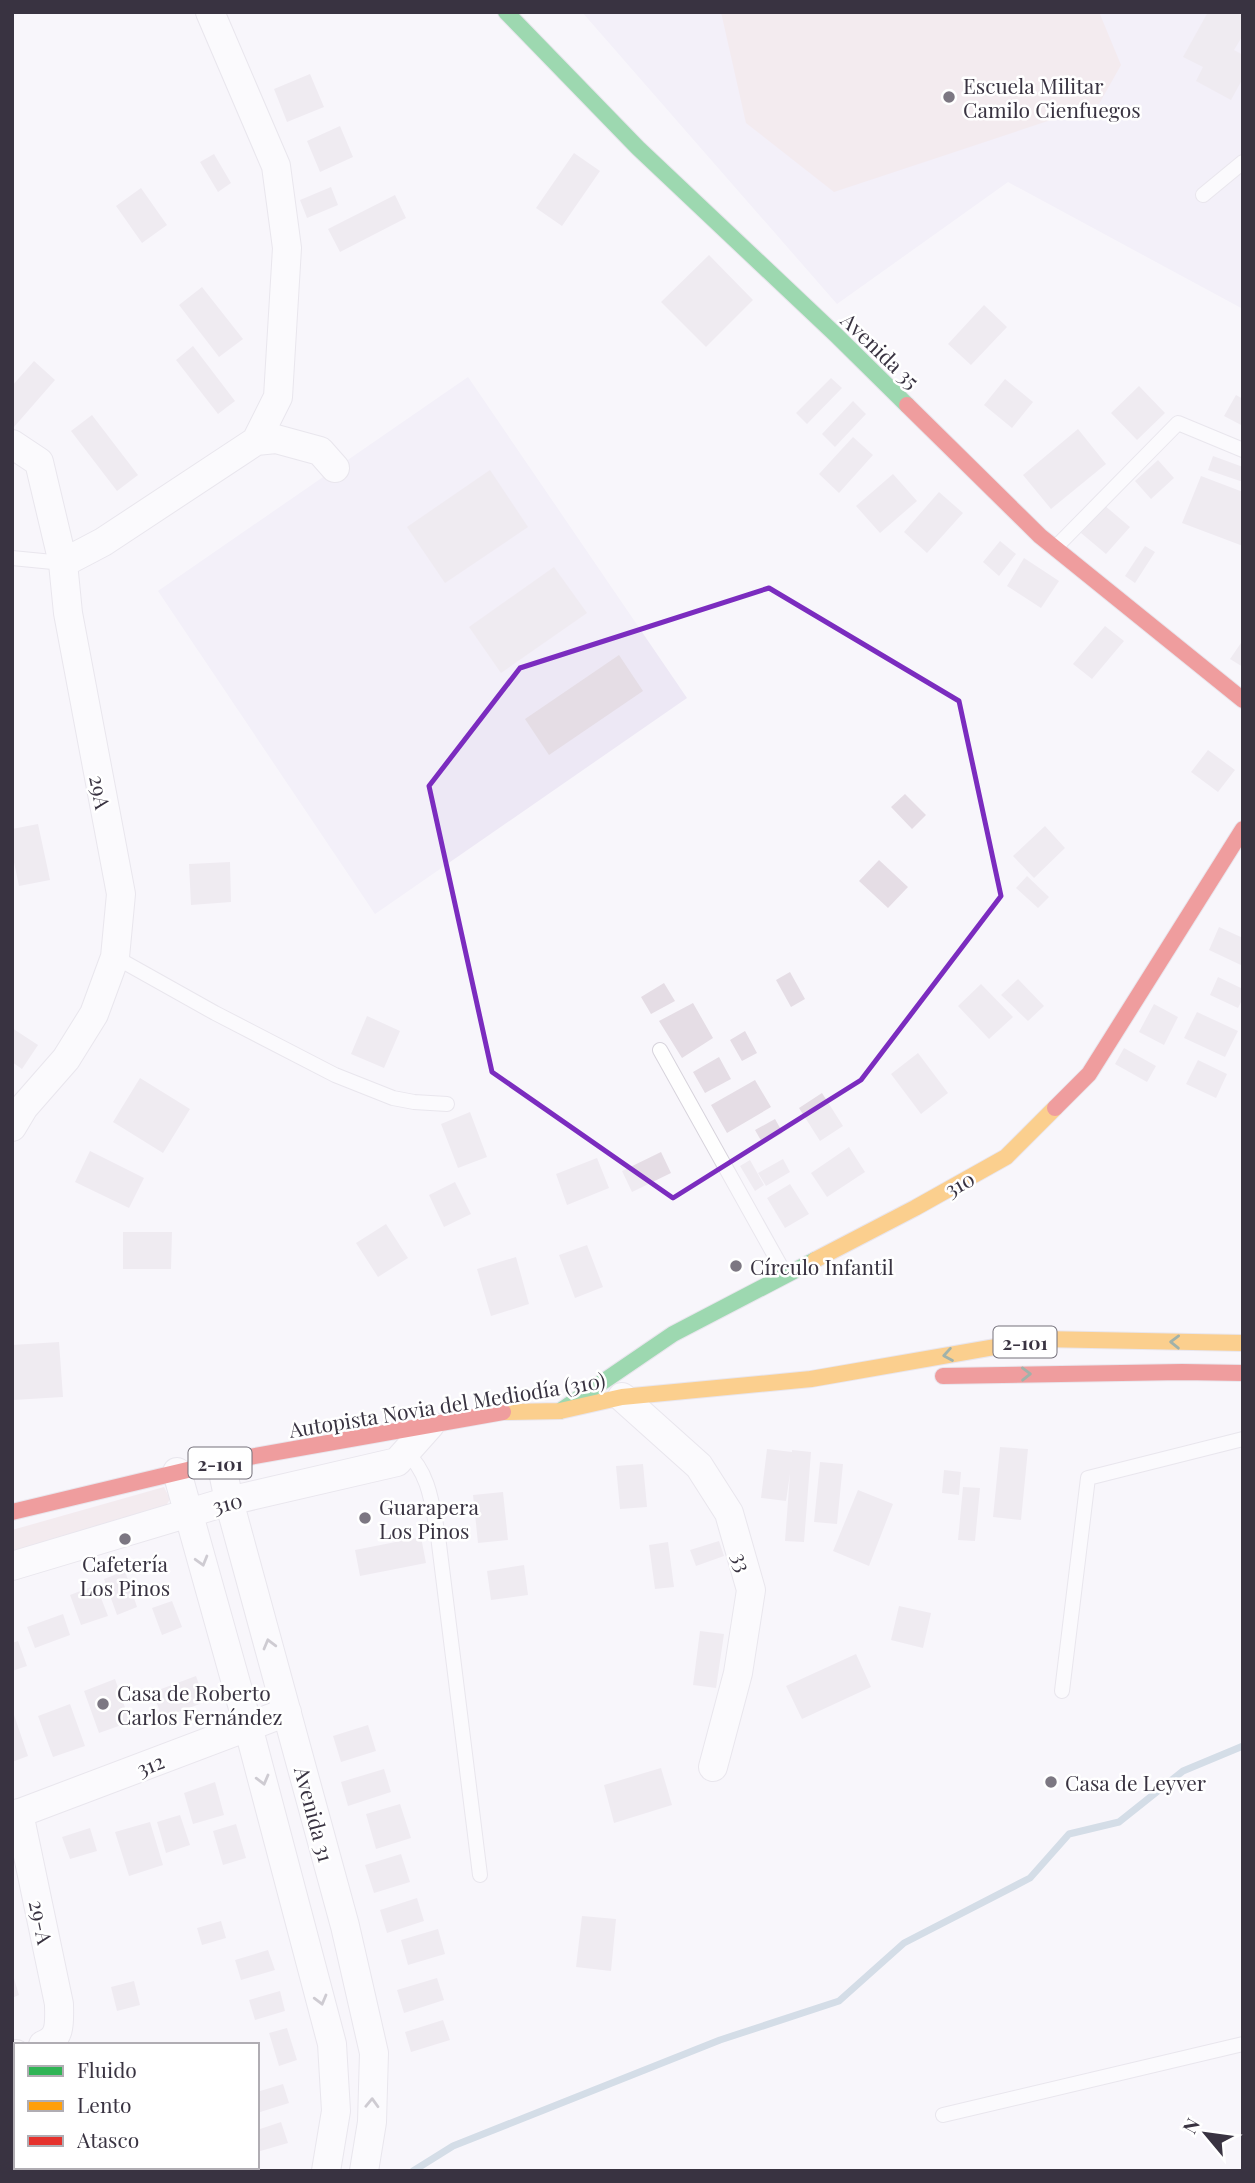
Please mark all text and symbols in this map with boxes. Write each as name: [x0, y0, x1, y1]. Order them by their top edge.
place label: Escuela Militar Camilo Cienfuegos: [963, 71, 1141, 123]
marker: Escuela Militar Camilo Cienfuegos: [941, 89, 957, 105]
street label: Avenida 35: [835, 305, 926, 394]
street label: 29A: [84, 773, 118, 812]
street label: 310: [939, 1164, 979, 1202]
place label: Círculo Infantil: [750, 1252, 894, 1280]
marker: Círculo Infantil: [728, 1258, 744, 1274]
road number: 2-101: [993, 1326, 1056, 1358]
one-way arrow: [1169, 1334, 1179, 1350]
one-way arrow: [943, 1347, 954, 1362]
street label: Autopista Novia del Mediodía (310): [286, 1365, 607, 1443]
one-way arrow: [1021, 1366, 1032, 1381]
road number: 2-101: [188, 1448, 252, 1478]
street label: 310: [209, 1485, 245, 1519]
place label: Guarapera Los Pinos: [379, 1492, 479, 1544]
marker: Guarapera Los Pinos: [357, 1510, 373, 1526]
marker: Cafetería Los Pinos: [117, 1531, 133, 1547]
place label: Cafetería Los Pinos: [80, 1549, 170, 1601]
street label: 33: [727, 1549, 759, 1575]
one-way arrow: [193, 1555, 208, 1567]
one-way arrow: [262, 1638, 277, 1650]
place label: Casa de Roberto Carlos Fernández: [117, 1678, 283, 1730]
marker: Casa de Roberto Carlos Fernández: [95, 1696, 111, 1712]
street label: 312: [132, 1746, 168, 1782]
street label: Avenida 31: [289, 1762, 341, 1865]
place label: Casa de Leyver: [1065, 1768, 1207, 1796]
one-way arrow: [254, 1774, 269, 1786]
marker: Casa de Leyver: [1043, 1774, 1059, 1790]
street label: 29-A: [24, 1897, 60, 1947]
one-way arrow: [312, 1994, 327, 2006]
legend: [14, 2043, 259, 2169]
text: Fluido: [77, 2055, 137, 2083]
text: Lento: [77, 2090, 131, 2118]
one-way arrow: [365, 2097, 380, 2108]
north arrow: [1171, 2099, 1241, 2169]
text: N: [1176, 2113, 1205, 2138]
text: Atasco: [76, 2125, 139, 2153]

